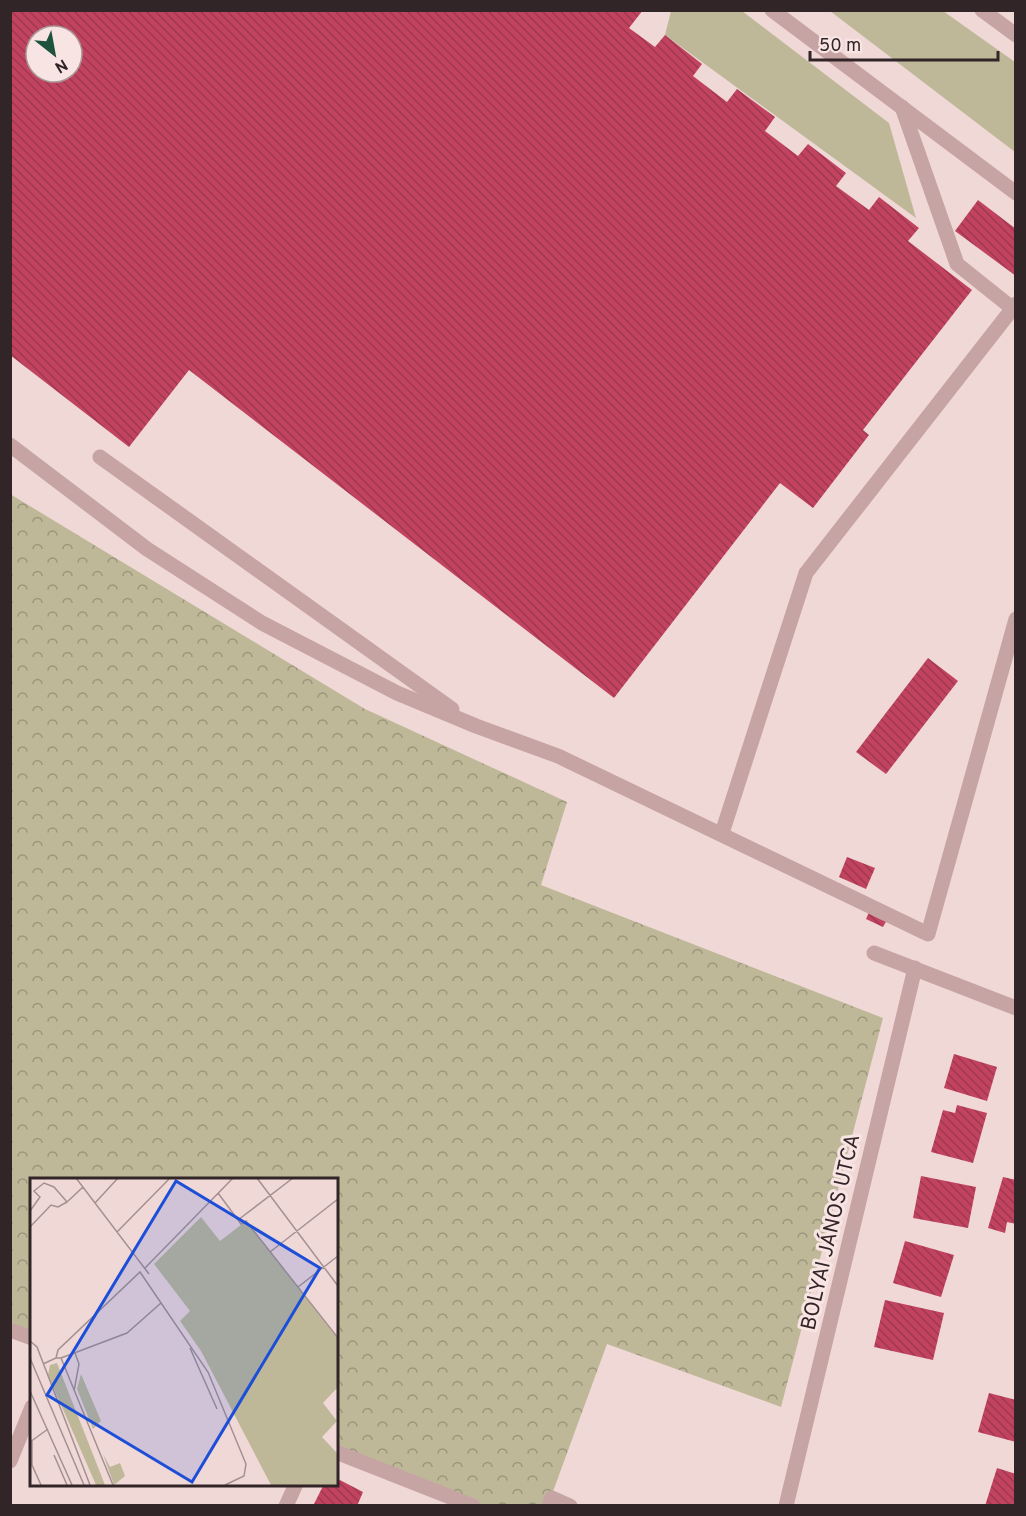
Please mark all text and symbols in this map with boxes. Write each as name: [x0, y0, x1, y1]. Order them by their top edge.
north arrow: [24, 24, 84, 84]
scale bar: [810, 24, 998, 62]
text: 50 m: [819, 35, 861, 58]
text: N: [51, 54, 71, 77]
street label: BOLYAI JÁNOS UTCA: [795, 1131, 867, 1333]
inset map: [30, 1178, 338, 1486]

